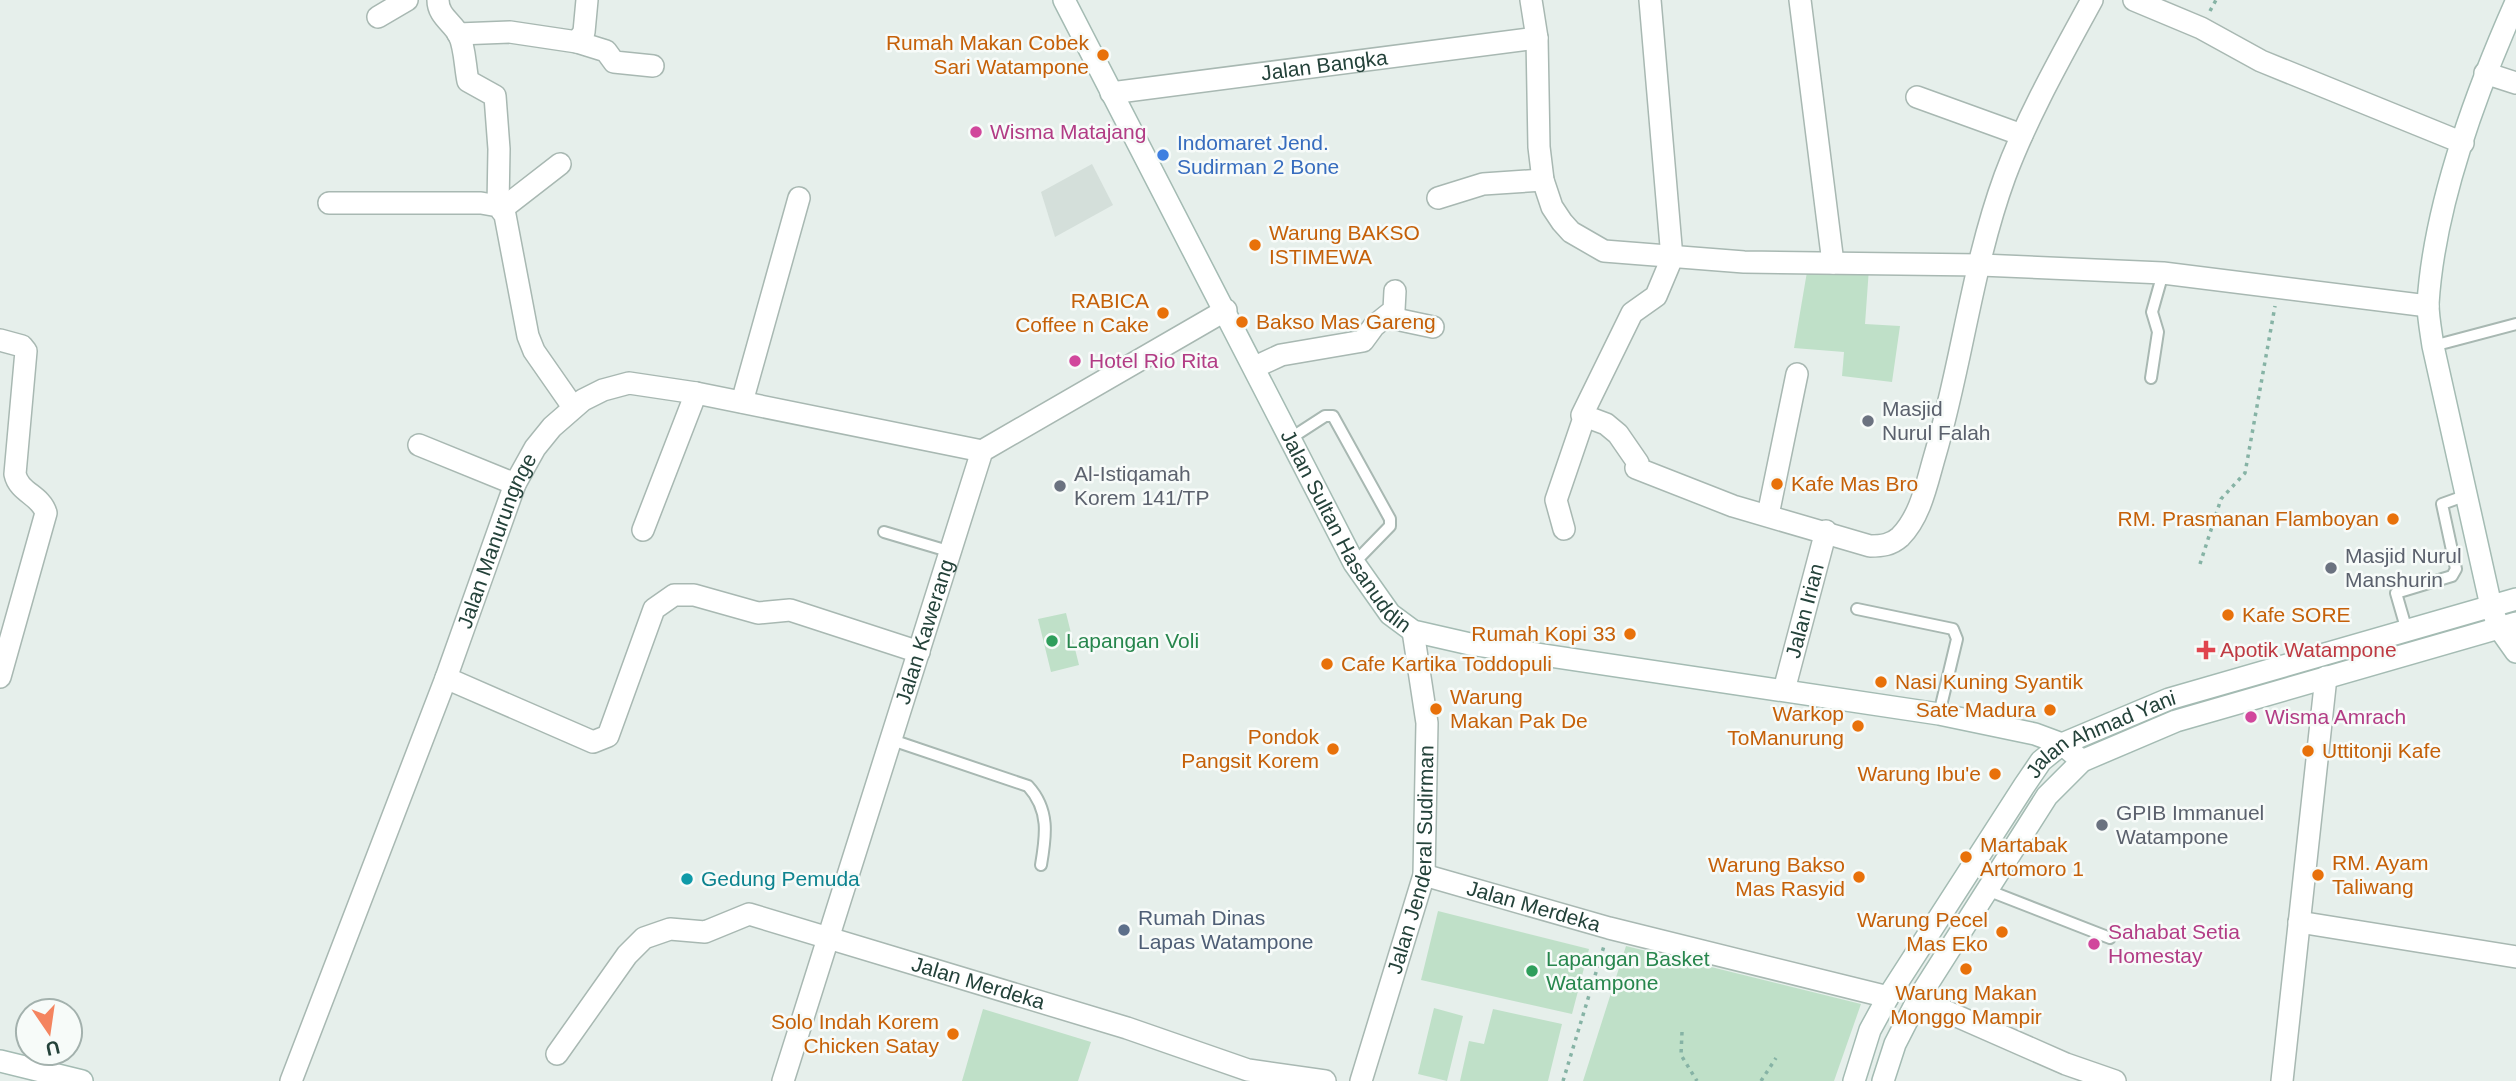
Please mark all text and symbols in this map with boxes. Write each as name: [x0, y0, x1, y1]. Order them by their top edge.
place label: Rumah Makan Cobek Sari Watampone: [886, 31, 1089, 78]
street label: Jalan Bangka: [1260, 45, 1389, 85]
marker: Rumah Makan Cobek Sari Watampone: [1095, 47, 1111, 63]
place label: Wisma Matajang: [990, 120, 1146, 143]
marker: Wisma Matajang: [968, 124, 984, 140]
place label: Indomaret Jend. Sudirman 2 Bone: [1177, 131, 1339, 178]
marker: Indomaret Jend. Sudirman 2 Bone: [1155, 147, 1171, 163]
place label: Warung BAKSO ISTIMEWA: [1269, 221, 1420, 268]
marker: Warung BAKSO ISTIMEWA: [1247, 237, 1263, 253]
place label: RABICA Coffee n Cake: [1015, 289, 1149, 336]
marker: RABICA Coffee n Cake: [1155, 305, 1171, 321]
place label: Bakso Mas Gareng: [1256, 310, 1436, 333]
marker: Bakso Mas Gareng: [1234, 314, 1250, 330]
place label: Hotel Rio Rita: [1089, 349, 1219, 372]
marker: Hotel Rio Rita: [1067, 353, 1083, 369]
place label: Masjid Nurul Falah: [1882, 397, 1991, 444]
marker: Masjid Nurul Falah: [1860, 413, 1876, 429]
street label: Jalan Sultan Hasanuddin: [1276, 426, 1416, 637]
street label: Jalan Manurungnge: [453, 449, 541, 631]
place label: Al-Istiqamah Korem 141/TP: [1074, 462, 1209, 509]
place label: Kafe Mas Bro: [1791, 472, 1918, 495]
marker: Kafe Mas Bro: [1769, 476, 1785, 492]
marker: Al-Istiqamah Korem 141/TP: [1052, 478, 1068, 494]
place label: RM. Prasmanan Flamboyan: [2118, 507, 2379, 530]
marker: RM. Prasmanan Flamboyan: [2385, 511, 2401, 527]
place label: Masjid Nurul Manshurin: [2345, 544, 2462, 591]
street label: Jalan Kawerang: [891, 556, 958, 707]
marker: Masjid Nurul Manshurin: [2323, 560, 2339, 576]
street label: Jalan Irian: [1781, 561, 1828, 660]
place label: Kafe SORE: [2242, 603, 2351, 626]
marker: Kafe SORE: [2220, 607, 2236, 623]
place label: Rumah Kopi 33: [1471, 622, 1616, 645]
marker: Rumah Kopi 33: [1622, 626, 1638, 642]
place label: Lapangan Voli: [1066, 629, 1199, 652]
marker: Lapangan Voli: [1044, 633, 1060, 649]
place label: Apotik Watampone: [2220, 638, 2397, 661]
marker: Apotik Watampone: [2198, 642, 2214, 658]
place label: Cafe Kartika Toddopuli: [1341, 652, 1552, 675]
marker: Cafe Kartika Toddopuli: [1319, 656, 1335, 672]
place label: Nasi Kuning Syantik: [1895, 670, 2083, 693]
marker: Nasi Kuning Syantik: [1873, 674, 1889, 690]
place label: Warung Makan Pak De: [1450, 685, 1588, 732]
street label: Jalan Ahmad Yani: [2021, 686, 2178, 782]
place label: Sate Madura: [1916, 698, 2036, 721]
marker: Warung Makan Pak De: [1428, 701, 1444, 717]
place label: Warkop ToManurung: [1727, 702, 1844, 749]
marker: Sate Madura: [2042, 702, 2058, 718]
place label: Wisma Amrach: [2265, 705, 2406, 728]
marker: Wisma Amrach: [2243, 709, 2259, 725]
marker: Warkop ToManurung: [1850, 718, 1866, 734]
place label: Pondok Pangsit Korem: [1181, 725, 1319, 772]
place label: Uttitonji Kafe: [2322, 739, 2441, 762]
marker: Pondok Pangsit Korem: [1325, 741, 1341, 757]
marker: Uttitonji Kafe: [2300, 743, 2316, 759]
street label: Jalan Jenderal Sudirman: [1383, 745, 1438, 976]
place label: Warung Ibu'e: [1858, 762, 1981, 785]
marker: Warung Ibu'e: [1987, 766, 2003, 782]
place label: GPIB Immanuel Watampone: [2116, 801, 2264, 848]
marker: GPIB Immanuel Watampone: [2094, 817, 2110, 833]
place label: Martabak Artomoro 1: [1980, 833, 2084, 880]
marker: Martabak Artomoro 1: [1958, 849, 1974, 865]
place label: RM. Ayam Taliwang: [2332, 851, 2428, 898]
place label: Warung Bakso Mas Rasyid: [1708, 853, 1845, 900]
place label: Gedung Pemuda: [701, 867, 860, 890]
marker: RM. Ayam Taliwang: [2310, 867, 2326, 883]
marker: Warung Bakso Mas Rasyid: [1851, 869, 1867, 885]
marker: Gedung Pemuda: [679, 871, 695, 887]
street label: Jalan Merdeka: [1464, 876, 1603, 936]
place label: Rumah Dinas Lapas Watampone: [1138, 906, 1314, 953]
place label: Warung Pecel Mas Eko: [1857, 908, 1988, 955]
place label: Sahabat Setia Homestay: [2108, 920, 2240, 967]
marker: Rumah Dinas Lapas Watampone: [1116, 922, 1132, 938]
marker: Warung Pecel Mas Eko: [1994, 924, 2010, 940]
marker: Sahabat Setia Homestay: [2086, 936, 2102, 952]
place label: Lapangan Basket Watampone: [1546, 947, 1710, 994]
street label: Jalan Merdeka: [909, 952, 1048, 1014]
marker: Warung Makan Monggo Mampir: [1958, 961, 1974, 977]
marker: Lapangan Basket Watampone: [1524, 963, 1540, 979]
place label: Warung Makan Monggo Mampir: [1890, 981, 2042, 1028]
north arrow: [14, 997, 84, 1067]
place label: Solo Indah Korem Chicken Satay: [771, 1010, 939, 1057]
marker: Solo Indah Korem Chicken Satay: [945, 1026, 961, 1042]
text: U: [44, 1036, 62, 1060]

